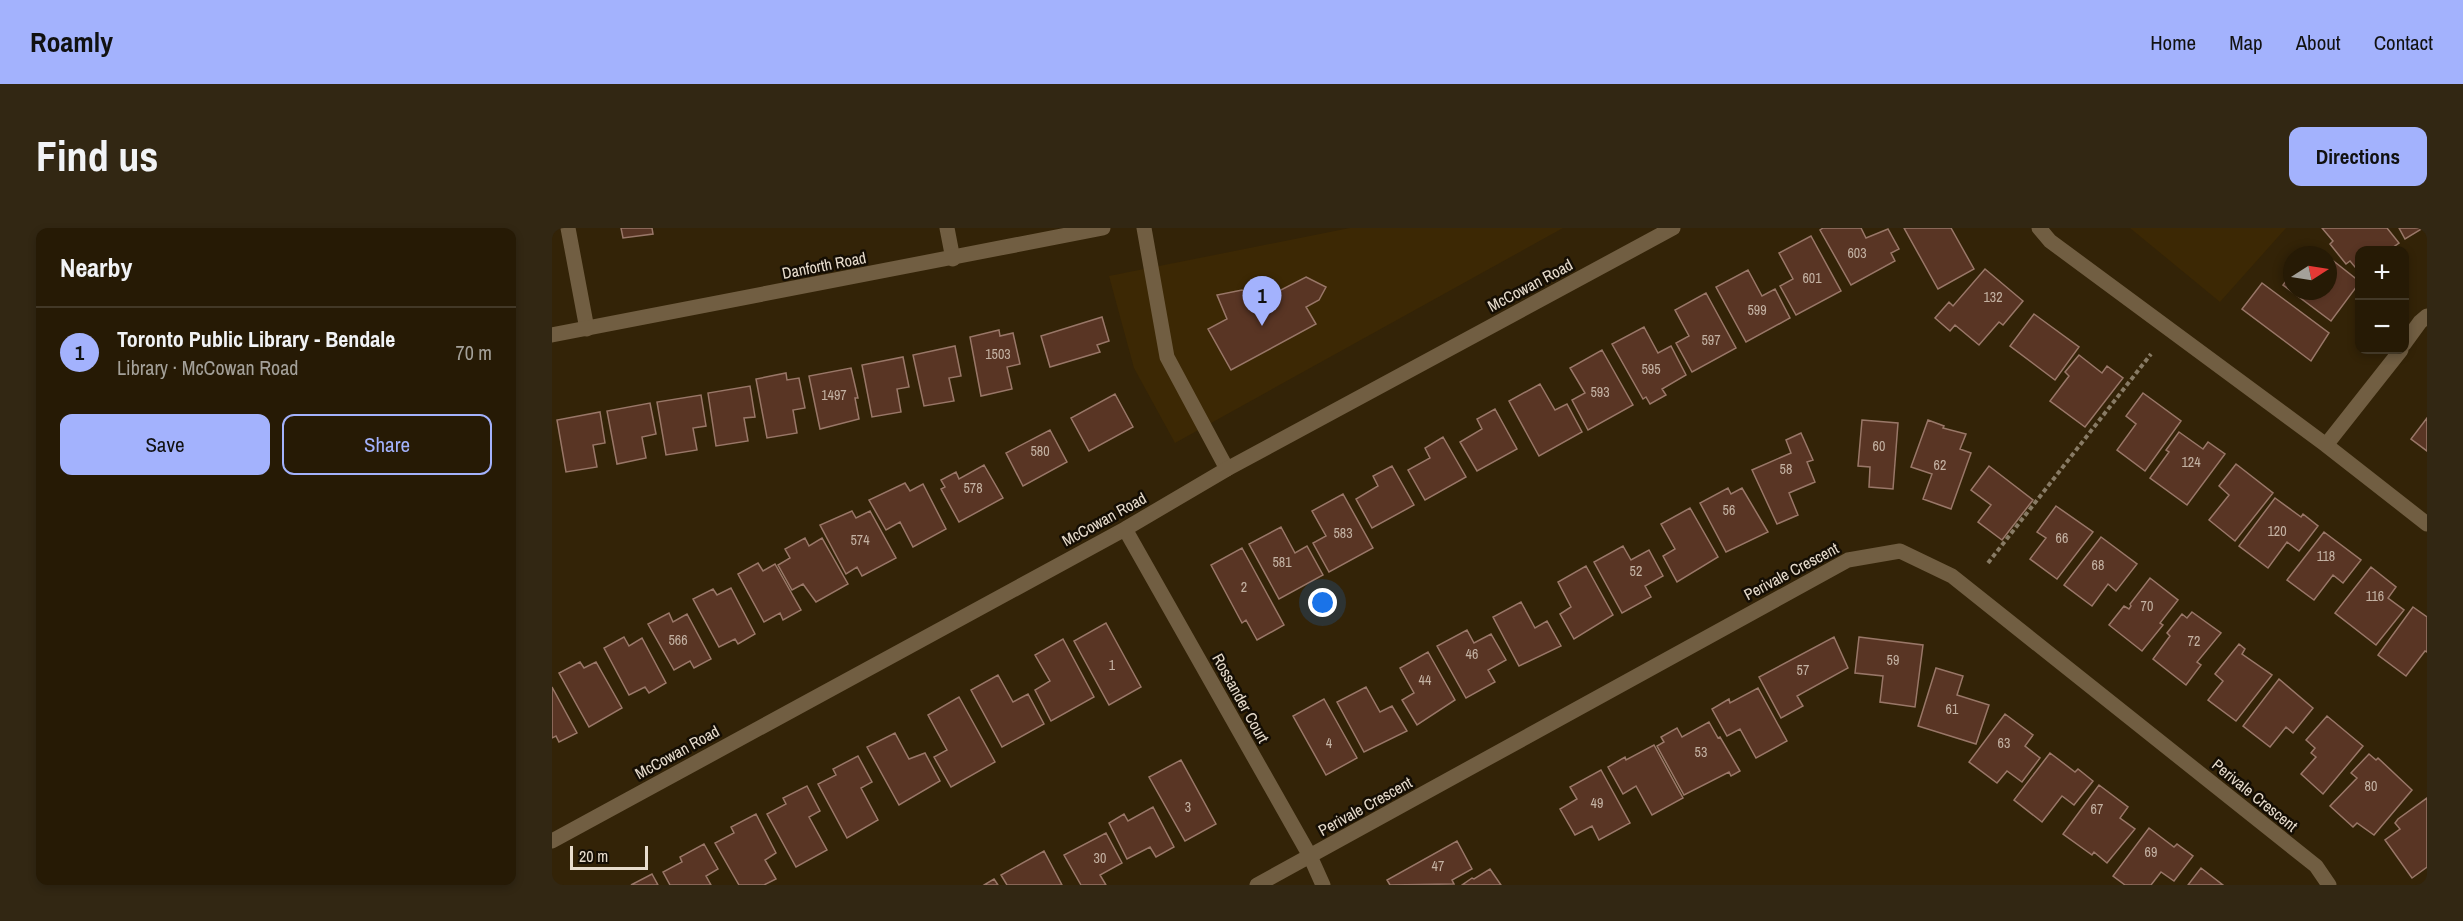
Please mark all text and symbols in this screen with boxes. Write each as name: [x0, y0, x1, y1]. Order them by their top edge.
text: Roamly: [30, 23, 113, 61]
text: Home: [2150, 28, 2196, 57]
text: Map: [2229, 28, 2263, 57]
text: About: [2296, 28, 2341, 57]
text: Contact: [2374, 28, 2433, 57]
button: Directions: [2289, 127, 2427, 186]
text: Find us: [36, 128, 158, 184]
house number: 603: [1847, 244, 1867, 262]
street label: Danforth Road: [780, 246, 868, 284]
north arrow: [2283, 246, 2337, 300]
map controls: [2355, 246, 2409, 354]
button: +: [2355, 246, 2409, 300]
text: Nearby: [60, 250, 132, 285]
street label: McCowan Road: [1484, 253, 1576, 317]
house number: 601: [1802, 269, 1822, 287]
pin: 1: [1242, 276, 1282, 326]
house number: 132: [1983, 288, 2003, 306]
button: −: [2355, 300, 2409, 354]
house number: 599: [1747, 301, 1767, 319]
text: Toronto Public Library - Bendale: [117, 324, 395, 354]
house number: 597: [1701, 331, 1721, 349]
text: 1: [75, 339, 84, 366]
text: 70 m: [456, 339, 492, 366]
house number: 1503: [985, 345, 1011, 363]
text: Library · McCowan Road: [117, 354, 298, 381]
house number: 595: [1641, 360, 1661, 378]
house number: 593: [1590, 383, 1610, 401]
house number: 1497: [821, 386, 847, 404]
button: Save: [60, 414, 270, 475]
button: Share: [282, 414, 492, 475]
house number: 60: [1873, 437, 1885, 455]
house number: 580: [1030, 442, 1050, 460]
house number: 124: [2181, 453, 2201, 471]
house number: 62: [1934, 456, 1946, 474]
house number: 58: [1780, 460, 1792, 478]
house number: 578: [963, 479, 983, 497]
street label: McCowan Road: [1058, 487, 1150, 551]
house number: 56: [1723, 501, 1735, 519]
house number: 120: [2267, 522, 2287, 540]
house number: 583: [1333, 524, 1353, 542]
house number: 66: [2056, 529, 2068, 547]
house number: 574: [850, 531, 870, 549]
street label: Perivale Crescent: [1740, 537, 1843, 605]
house number: 118: [2317, 547, 2335, 565]
house number: 581: [1272, 553, 1292, 571]
house number: 68: [2092, 556, 2104, 574]
house number: 52: [1630, 562, 1642, 580]
house number: 2: [1241, 578, 1247, 596]
house number: 116: [2366, 587, 2384, 605]
your location: [1308, 588, 1337, 617]
house number: 70: [2141, 597, 2153, 615]
house number: 566: [668, 631, 688, 649]
house number: 72: [2188, 632, 2200, 650]
house number: 46: [1466, 645, 1478, 663]
street label: Rossander Court: [1207, 649, 1275, 747]
house number: 59: [1887, 651, 1899, 669]
house number: 1: [1109, 656, 1116, 674]
house number: 57: [1797, 661, 1809, 679]
house number: 44: [1419, 671, 1432, 689]
house number: 61: [1946, 700, 1959, 718]
street label: McCowan Road: [631, 720, 723, 784]
house number: 4: [1326, 734, 1333, 752]
house number: 63: [1998, 734, 2010, 752]
house number: 53: [1695, 743, 1707, 761]
street label: Perivale Crescent: [2208, 754, 2303, 837]
street label: Perivale Crescent: [1314, 771, 1416, 841]
house number: 80: [2365, 777, 2377, 795]
house number: 49: [1591, 794, 1603, 812]
house number: 3: [1185, 798, 1191, 816]
house number: 67: [2091, 800, 2103, 818]
scale bar: [570, 843, 648, 870]
house number: 69: [2145, 843, 2157, 861]
text: 20 m: [579, 845, 608, 867]
house number: 30: [1094, 849, 1106, 867]
house number: 47: [1432, 857, 1444, 875]

